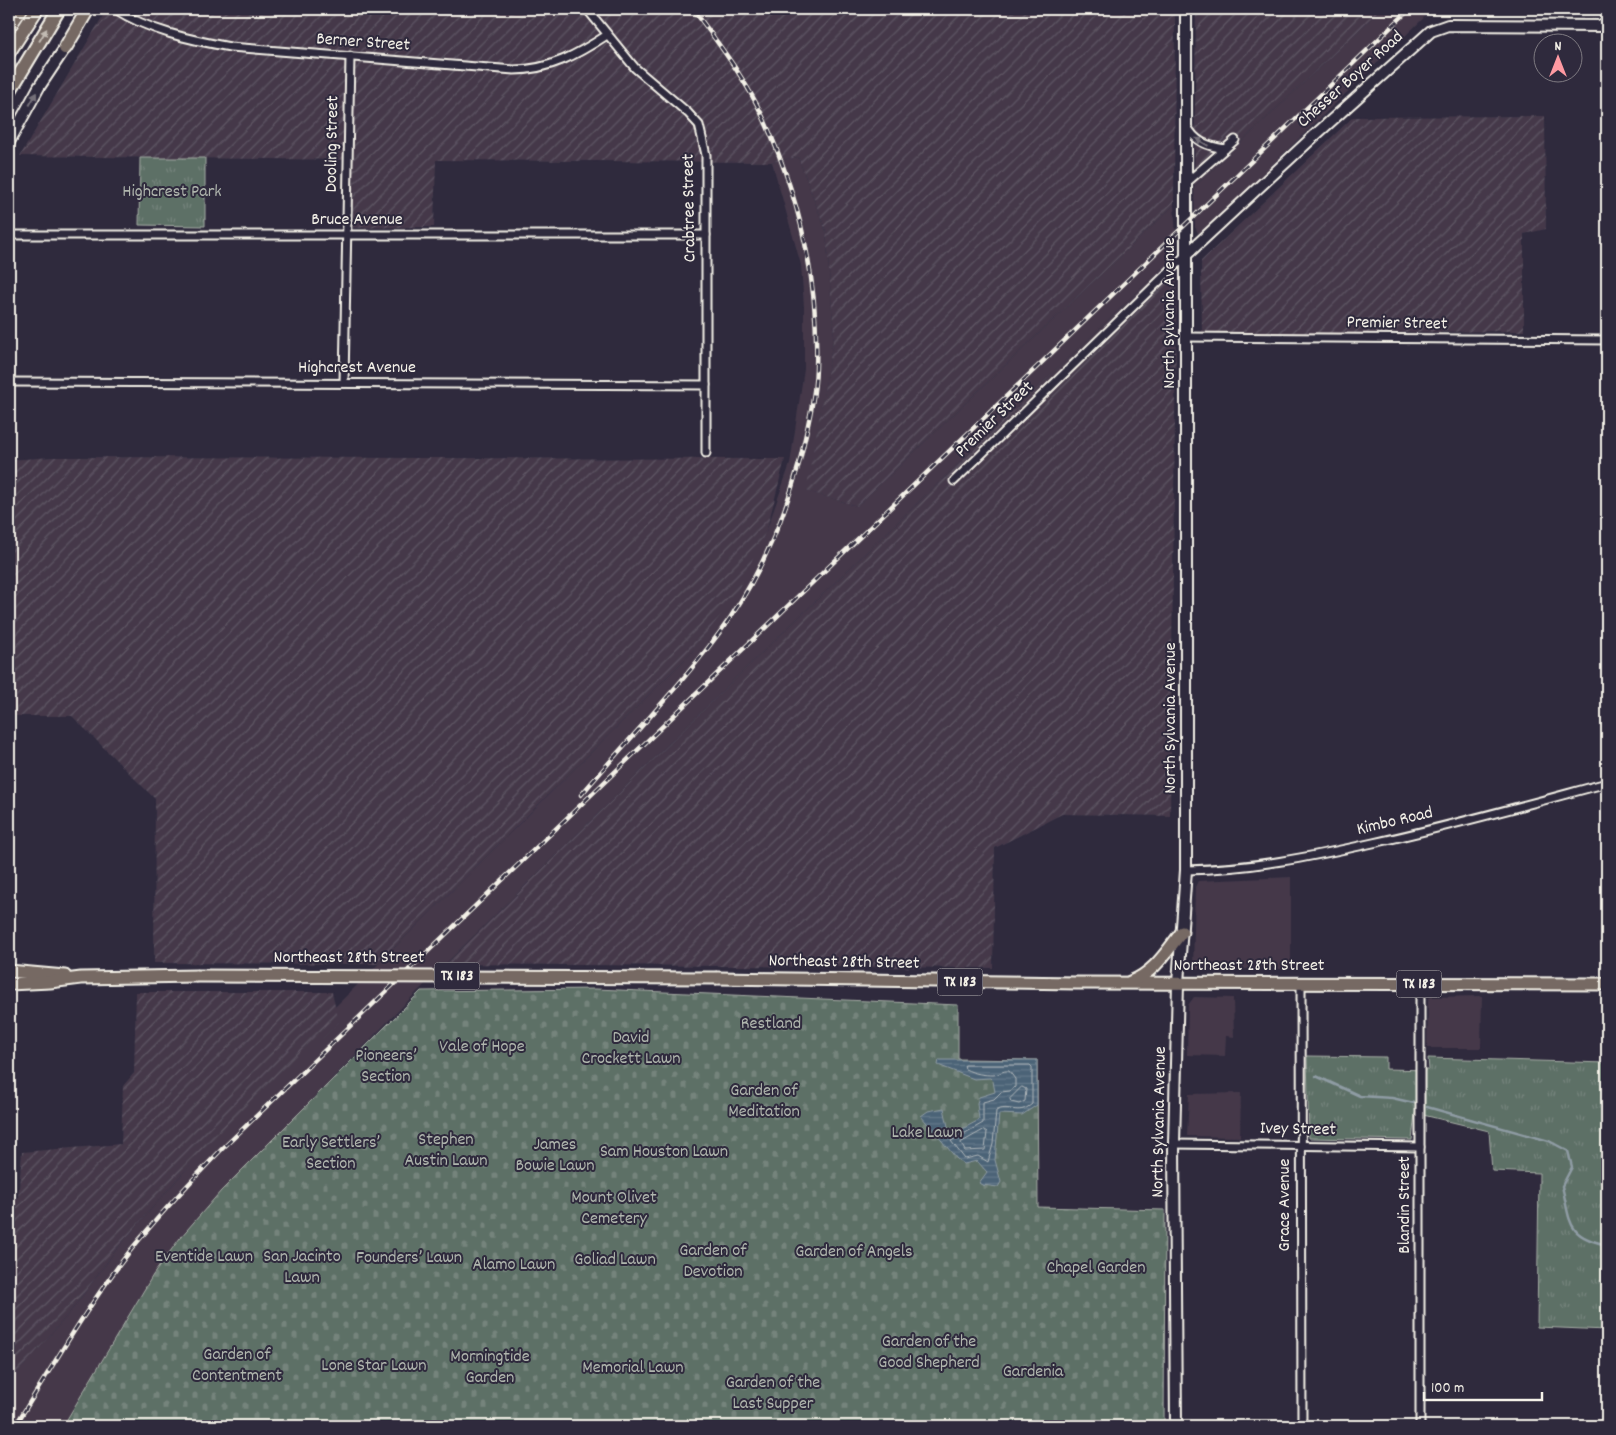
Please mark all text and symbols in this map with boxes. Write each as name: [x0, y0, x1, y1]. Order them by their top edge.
street label: Chesser Boyer Road: [1292, 25, 1410, 135]
street label: Berner Street: [315, 27, 411, 59]
one-way arrow: [38, 29, 48, 42]
north arrow: [1534, 32, 1584, 82]
text: N: [1555, 37, 1562, 57]
one-way arrow: [28, 93, 37, 106]
street label: Dooling Street: [320, 95, 346, 193]
one-way arrow: [1195, 138, 1209, 147]
street label: Crabtree Street: [677, 153, 703, 263]
park label: Highcrest Park: [122, 180, 222, 205]
street label: Bruce Avenue: [311, 208, 403, 233]
street label: North Sylvania Avenue: [1158, 237, 1183, 389]
street label: Premier Street: [1346, 311, 1448, 337]
street label: Highcrest Avenue: [298, 356, 416, 381]
street label: Premier Street: [950, 376, 1040, 464]
street label: North Sylvania Avenue: [1159, 642, 1184, 794]
street label: Kimbo Road: [1354, 801, 1436, 843]
street label: Northeast 28th Street: [273, 946, 425, 971]
street label: Northeast 28th Street: [768, 949, 920, 977]
street label: Northeast 28th Street: [1173, 954, 1325, 979]
road number: TX 183: [434, 962, 480, 989]
road number: TX 183: [938, 969, 982, 996]
road number: TX 183: [1396, 971, 1442, 998]
park label: Restland: [741, 1012, 801, 1037]
park label: David Crockett Lawn: [581, 1026, 681, 1072]
park label: Vale of Hope: [439, 1035, 525, 1060]
park label: Pioneers’ Section: [355, 1044, 417, 1090]
street label: North Sylvania Avenue: [1146, 1046, 1174, 1198]
park label: Garden of Meditation: [728, 1079, 800, 1125]
street label: Ivey Street: [1260, 1117, 1337, 1143]
park label: Lake Lawn: [892, 1121, 962, 1146]
park label: Stephen Austin Lawn: [404, 1128, 488, 1174]
park label: Early Settlers’ Section: [282, 1131, 380, 1177]
park label: James Bowie Lawn: [515, 1133, 595, 1179]
park label: Sam Houston Lawn: [600, 1140, 728, 1165]
street label: Blandin Street: [1393, 1156, 1418, 1254]
street label: Grace Avenue: [1273, 1159, 1298, 1251]
park label: Mount Olivet Cemetery: [571, 1186, 657, 1232]
park label: Garden of Devotion: [679, 1239, 747, 1285]
park label: Garden of Angels: [795, 1240, 913, 1265]
park label: Eventide Lawn: [155, 1245, 253, 1270]
park label: San Jacinto Lawn: [263, 1245, 341, 1291]
park label: Founders’ Lawn: [356, 1246, 462, 1271]
park label: Goliad Lawn: [574, 1248, 656, 1273]
park label: Alamo Lawn: [473, 1253, 555, 1278]
park label: Chapel Garden: [1046, 1256, 1146, 1281]
park label: Garden of the Good Shepherd: [878, 1330, 980, 1376]
park label: Garden of Contentment: [192, 1343, 282, 1389]
park label: Morningtide Garden: [450, 1345, 530, 1391]
park label: Lone Star Lawn: [321, 1354, 427, 1379]
park label: Memorial Lawn: [582, 1356, 684, 1381]
park label: Gardenia: [1003, 1360, 1064, 1385]
scale bar: [1424, 1370, 1541, 1402]
park label: Garden of the Last Supper: [726, 1371, 820, 1417]
text: 100 m: [1431, 1378, 1464, 1400]

